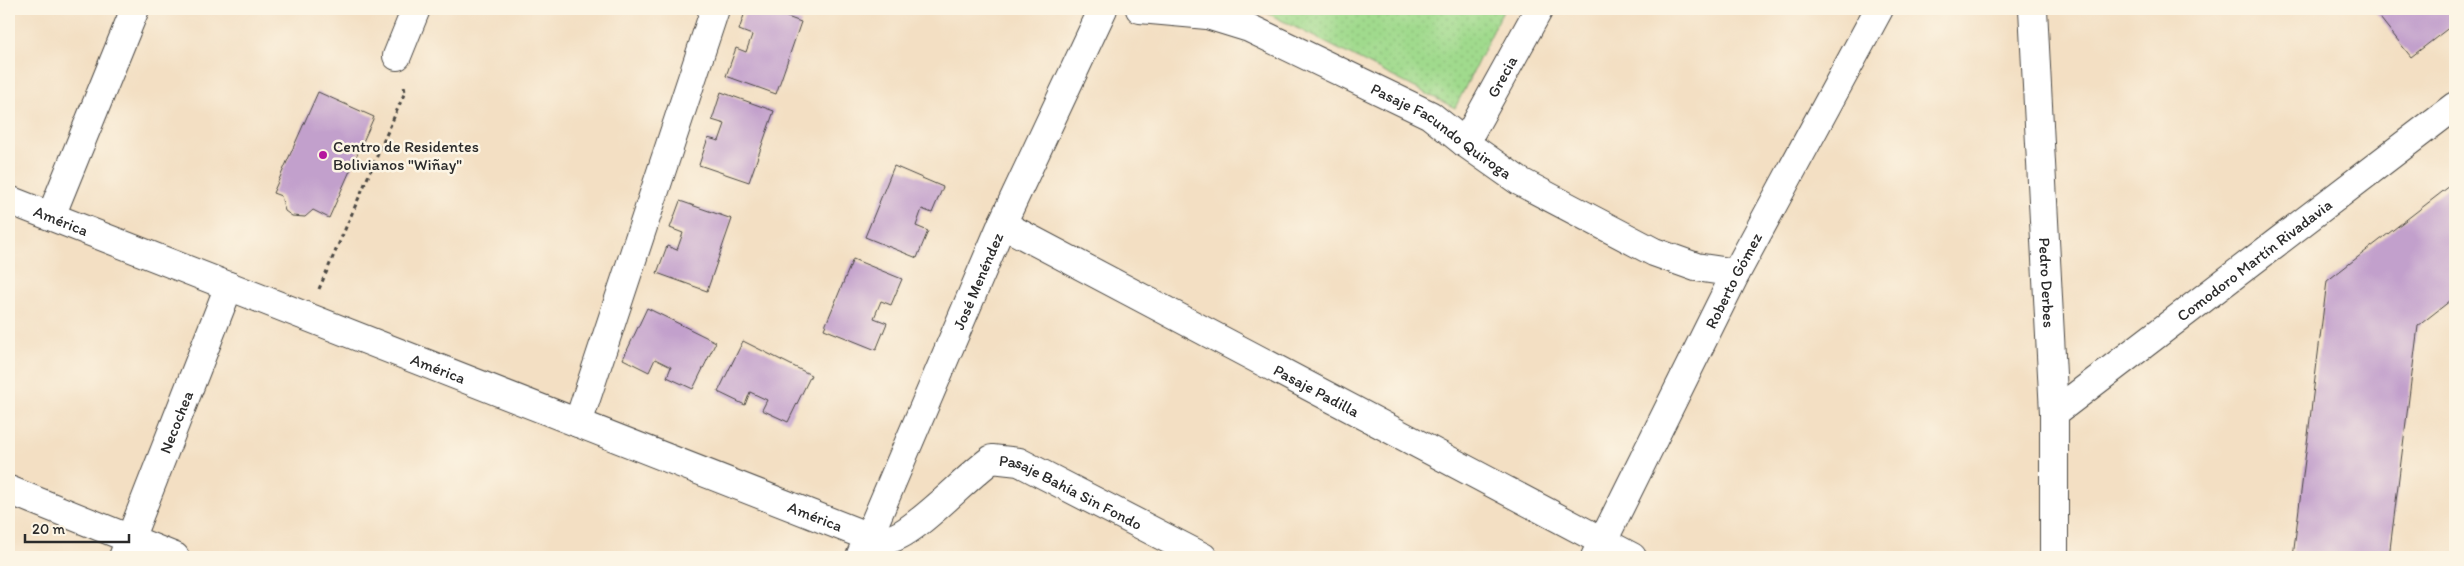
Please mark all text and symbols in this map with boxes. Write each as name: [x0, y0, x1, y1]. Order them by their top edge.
street label: Grecia: [1483, 52, 1521, 101]
street label: Pasaje Facundo Quiroga: [1368, 79, 1516, 183]
place label: Centro de Residentes Bolivianos "Wiñay": [333, 137, 479, 174]
marker: Centro de Residentes Bolivianos "Wiñay": [317, 149, 329, 161]
street label: Comodoro Martín Rivadavia: [2173, 194, 2335, 325]
street label: América: [31, 201, 91, 240]
street label: José Menéndez: [949, 229, 1007, 332]
street label: Roberto Gómez: [1701, 229, 1766, 332]
street label: Pedro Derbes: [2035, 237, 2059, 328]
street label: América: [408, 349, 468, 387]
street label: Pasaje Padilla: [1271, 360, 1364, 421]
street label: Necochea: [155, 387, 197, 456]
street label: Pasaje Bahía Sin Fondo: [998, 450, 1146, 534]
street label: América: [785, 497, 845, 535]
scale bar: [25, 511, 129, 543]
text: 20 m: [32, 520, 66, 538]

